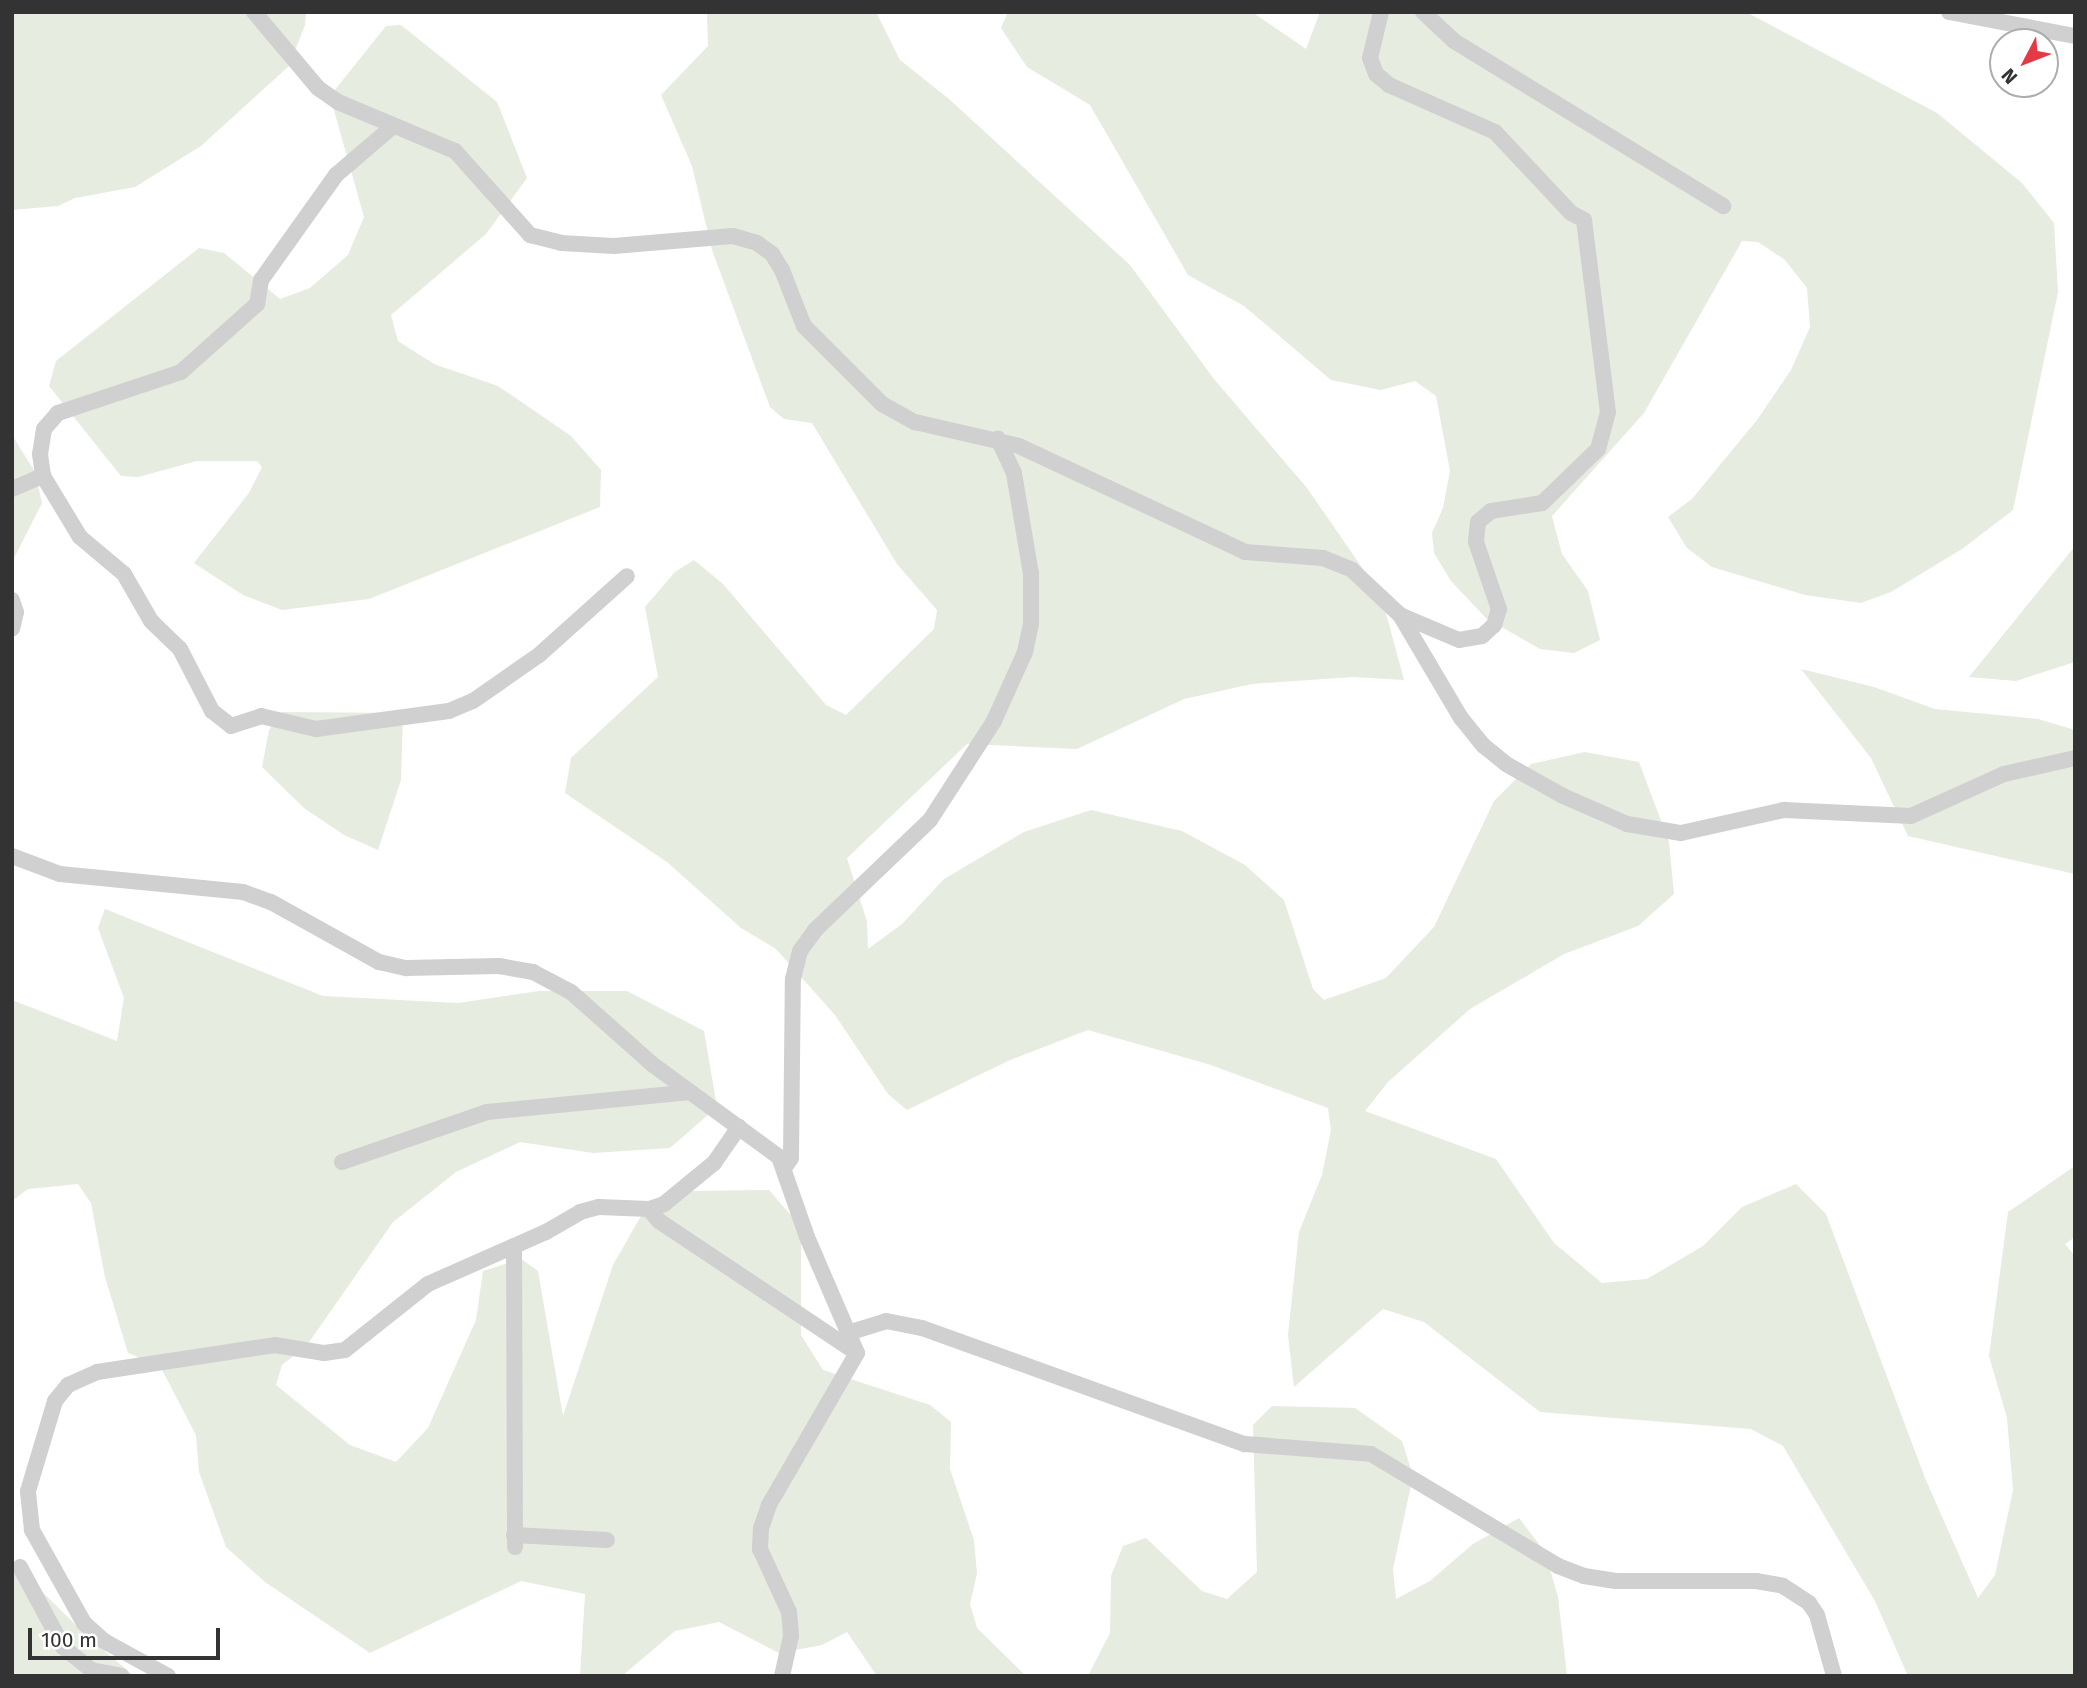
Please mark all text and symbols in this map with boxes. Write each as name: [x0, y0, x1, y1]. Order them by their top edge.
north arrow: [1989, 28, 2059, 98]
text: N: [1997, 64, 2022, 88]
scale bar: [32, 1614, 224, 1658]
text: 100 m: [41, 1627, 97, 1653]

